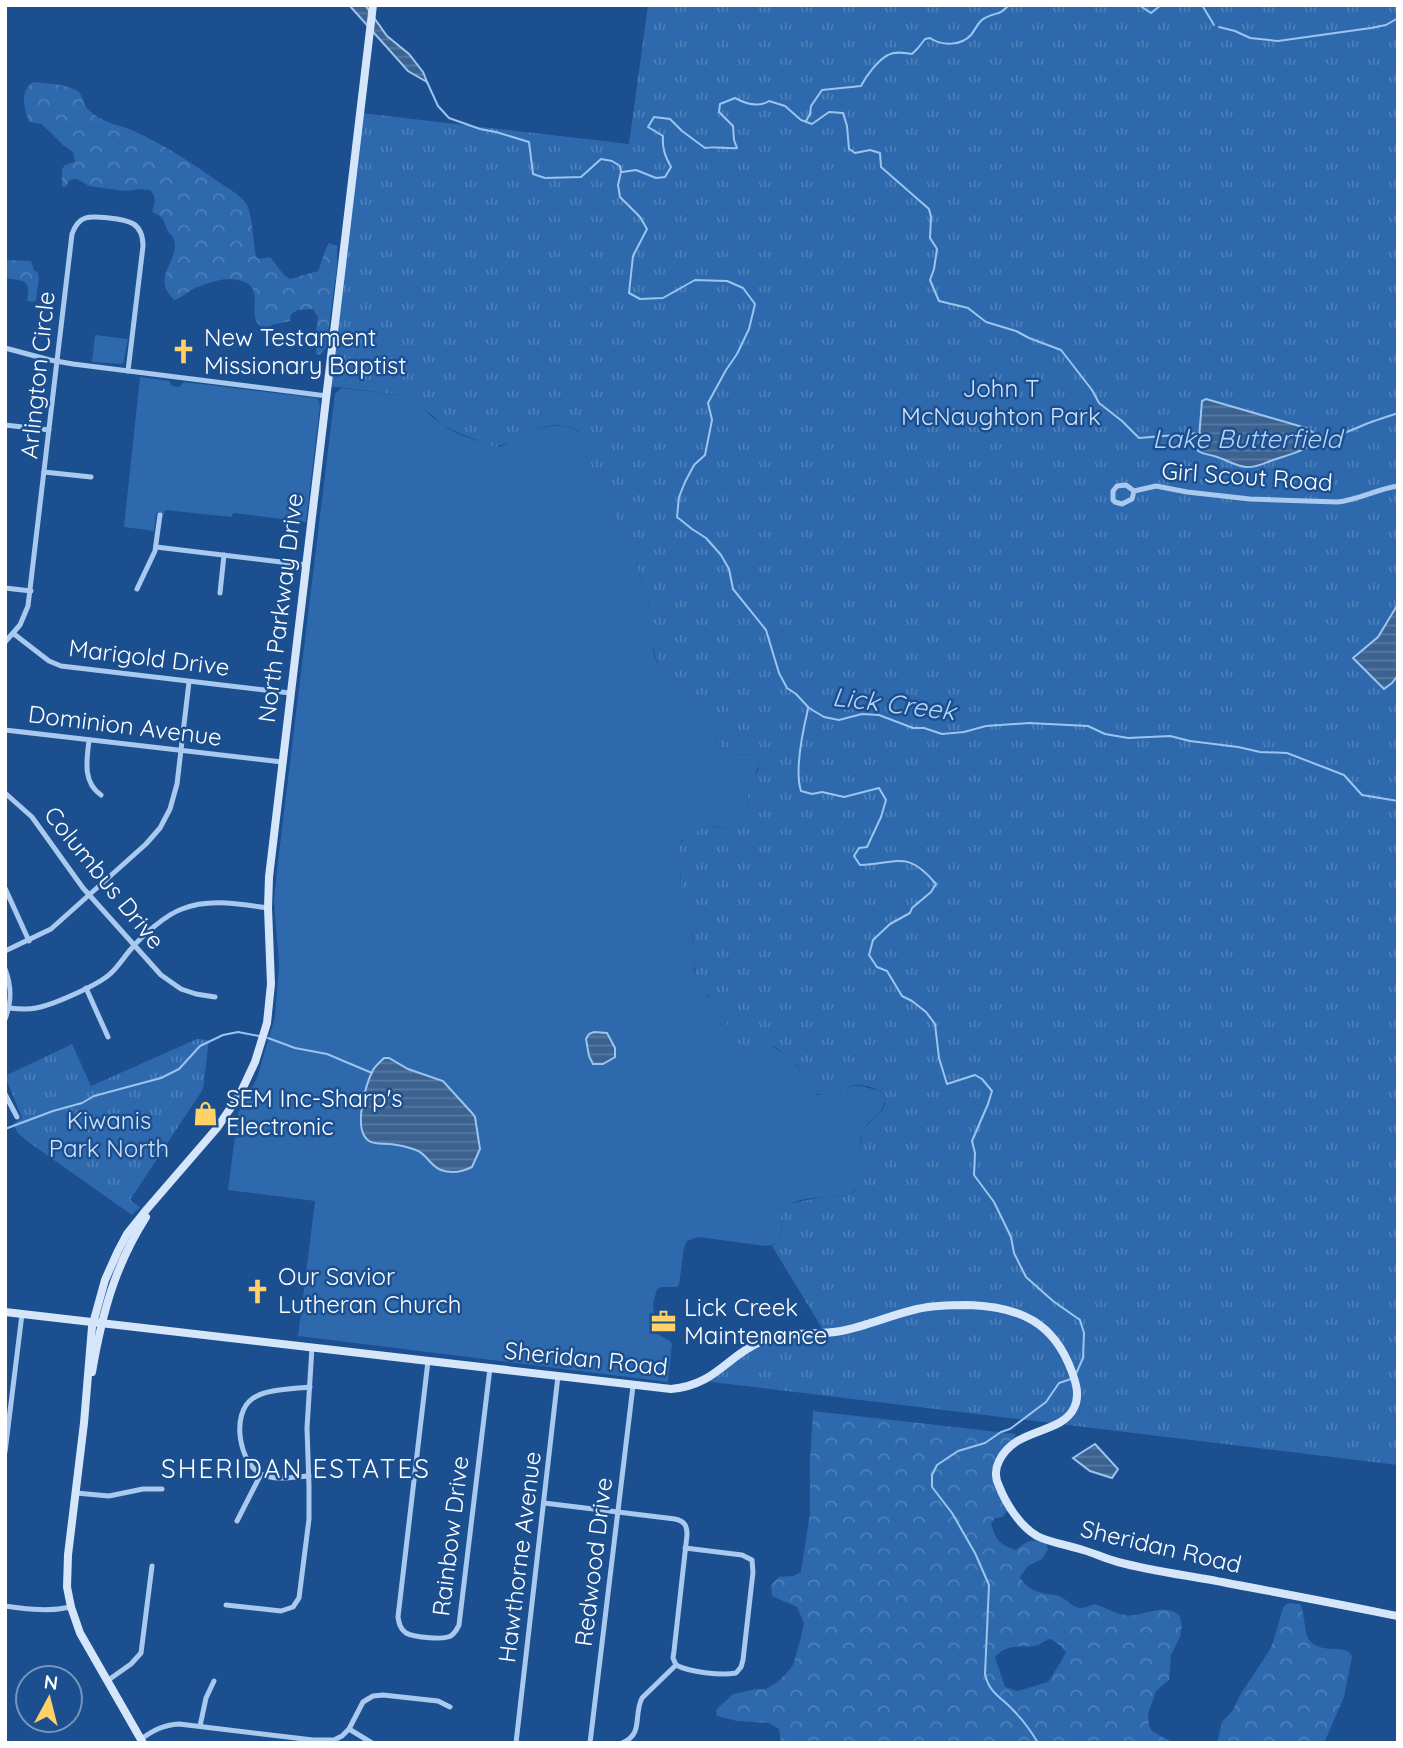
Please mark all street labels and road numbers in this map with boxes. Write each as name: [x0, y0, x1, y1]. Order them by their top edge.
street label: Arlington Circle: [13, 290, 61, 460]
street label: Girl Scout Road: [1161, 455, 1334, 497]
street label: North Parkway Drive: [251, 491, 309, 724]
street label: Marigold Drive: [67, 632, 231, 682]
street label: Dominion Avenue: [27, 698, 224, 752]
street label: Columbus Drive: [38, 800, 171, 955]
street label: Sheridan Road: [503, 1335, 669, 1382]
street label: Hawthorne Avenue: [491, 1450, 547, 1664]
street label: Rainbow Drive: [425, 1454, 475, 1618]
street label: Redwood Drive: [568, 1476, 618, 1648]
street label: Sheridan Road: [1078, 1513, 1245, 1579]

